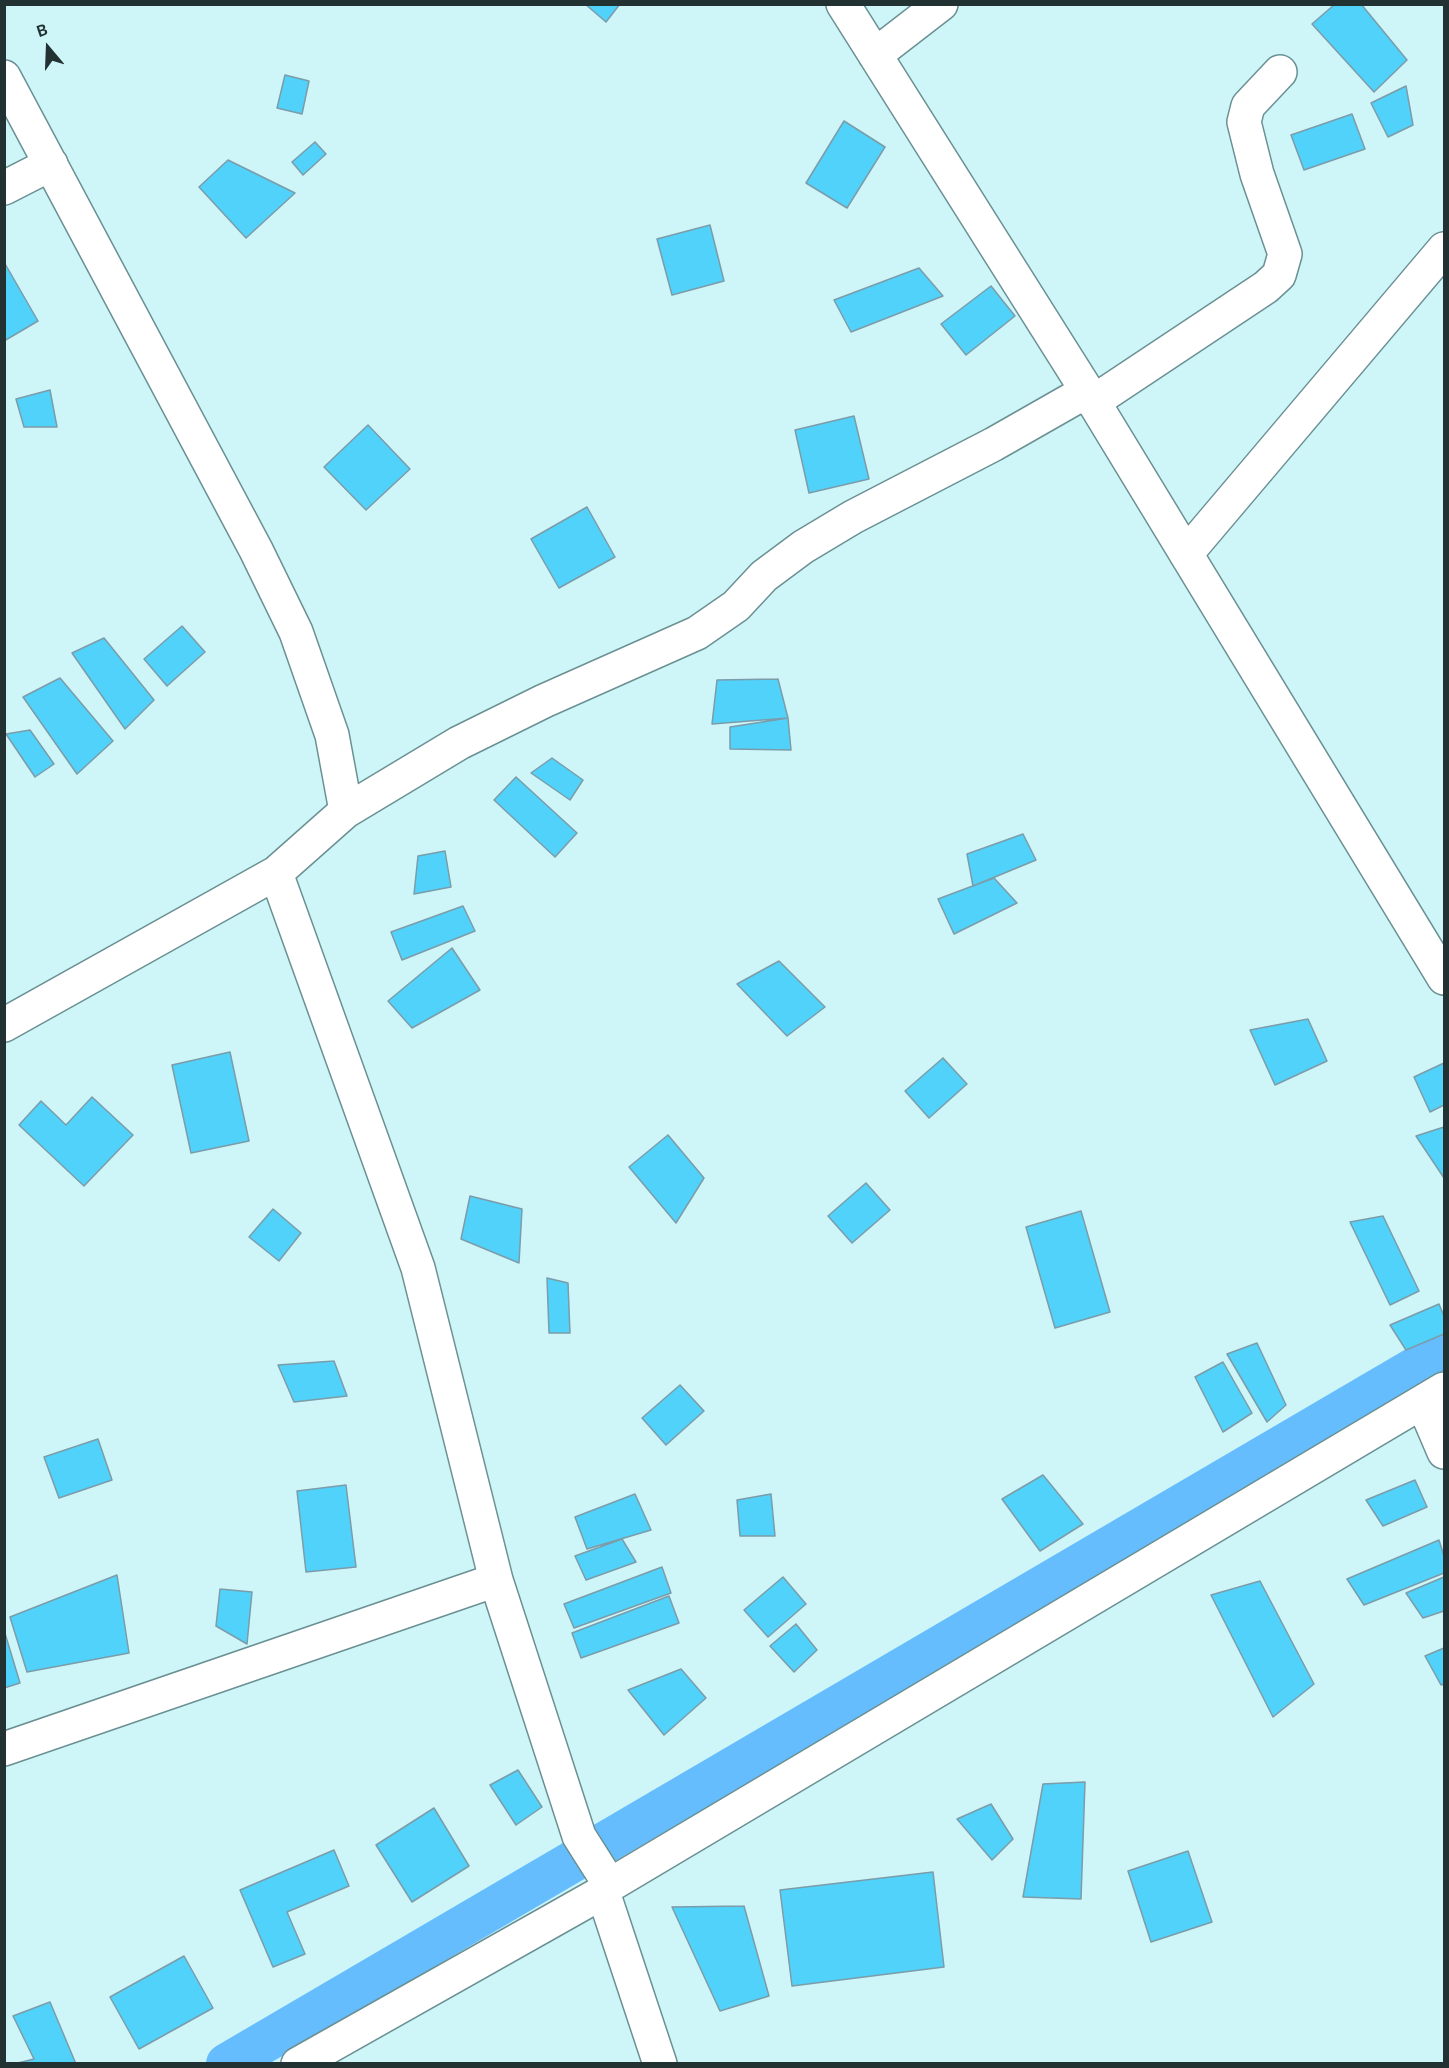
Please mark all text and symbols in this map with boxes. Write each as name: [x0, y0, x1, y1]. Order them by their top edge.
north arrow: [18, 18, 78, 78]
text: B: [34, 19, 50, 42]

